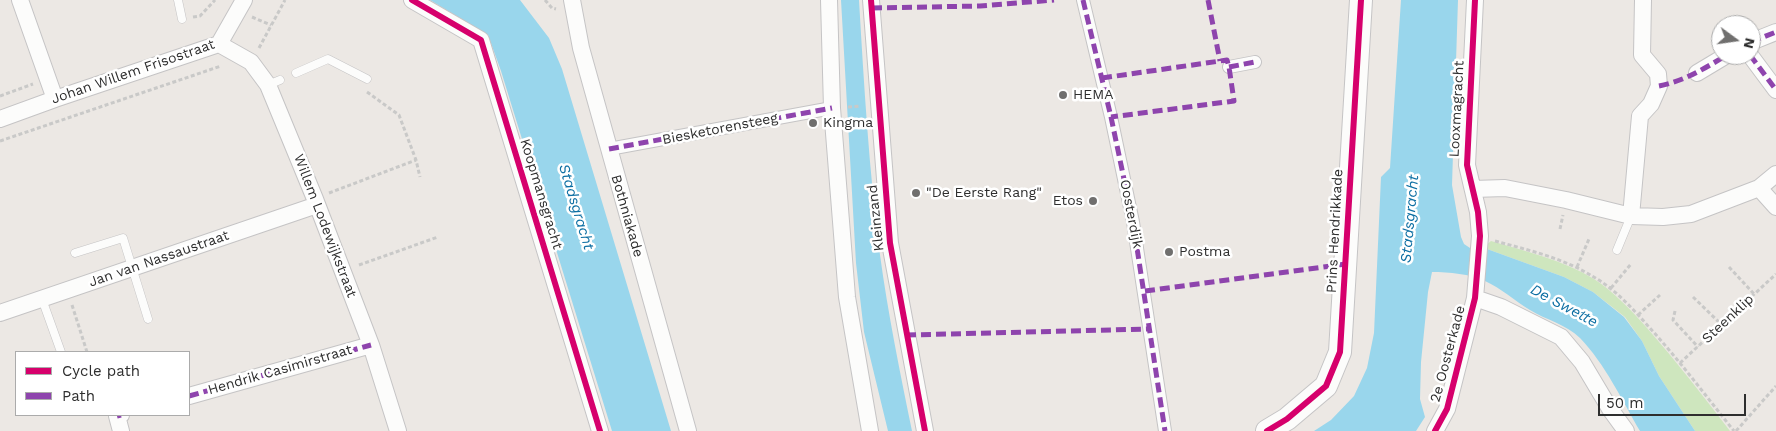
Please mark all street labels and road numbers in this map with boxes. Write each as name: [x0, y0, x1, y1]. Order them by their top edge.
street label: Johan Willem Frisostraat: [49, 36, 217, 108]
street label: Looxmagracht: [1446, 60, 1468, 158]
street label: Biesketorensteeg: [661, 110, 779, 148]
street label: Koopmansgracht: [516, 137, 566, 251]
street label: Willem Lodewijkstraat: [290, 152, 360, 300]
street label: Prins Hendrikkade: [1323, 168, 1347, 294]
street label: Bothniakade: [607, 173, 647, 259]
street label: Oosterdijk: [1116, 178, 1146, 250]
street label: Kleinzand: [864, 184, 888, 252]
street label: Jan van Nassaustraat: [87, 227, 231, 291]
street label: Steenklip: [1699, 291, 1757, 347]
street label: 2e Oosterkade: [1427, 304, 1469, 404]
street label: Hendrik Casimirstraat: [206, 341, 354, 399]

